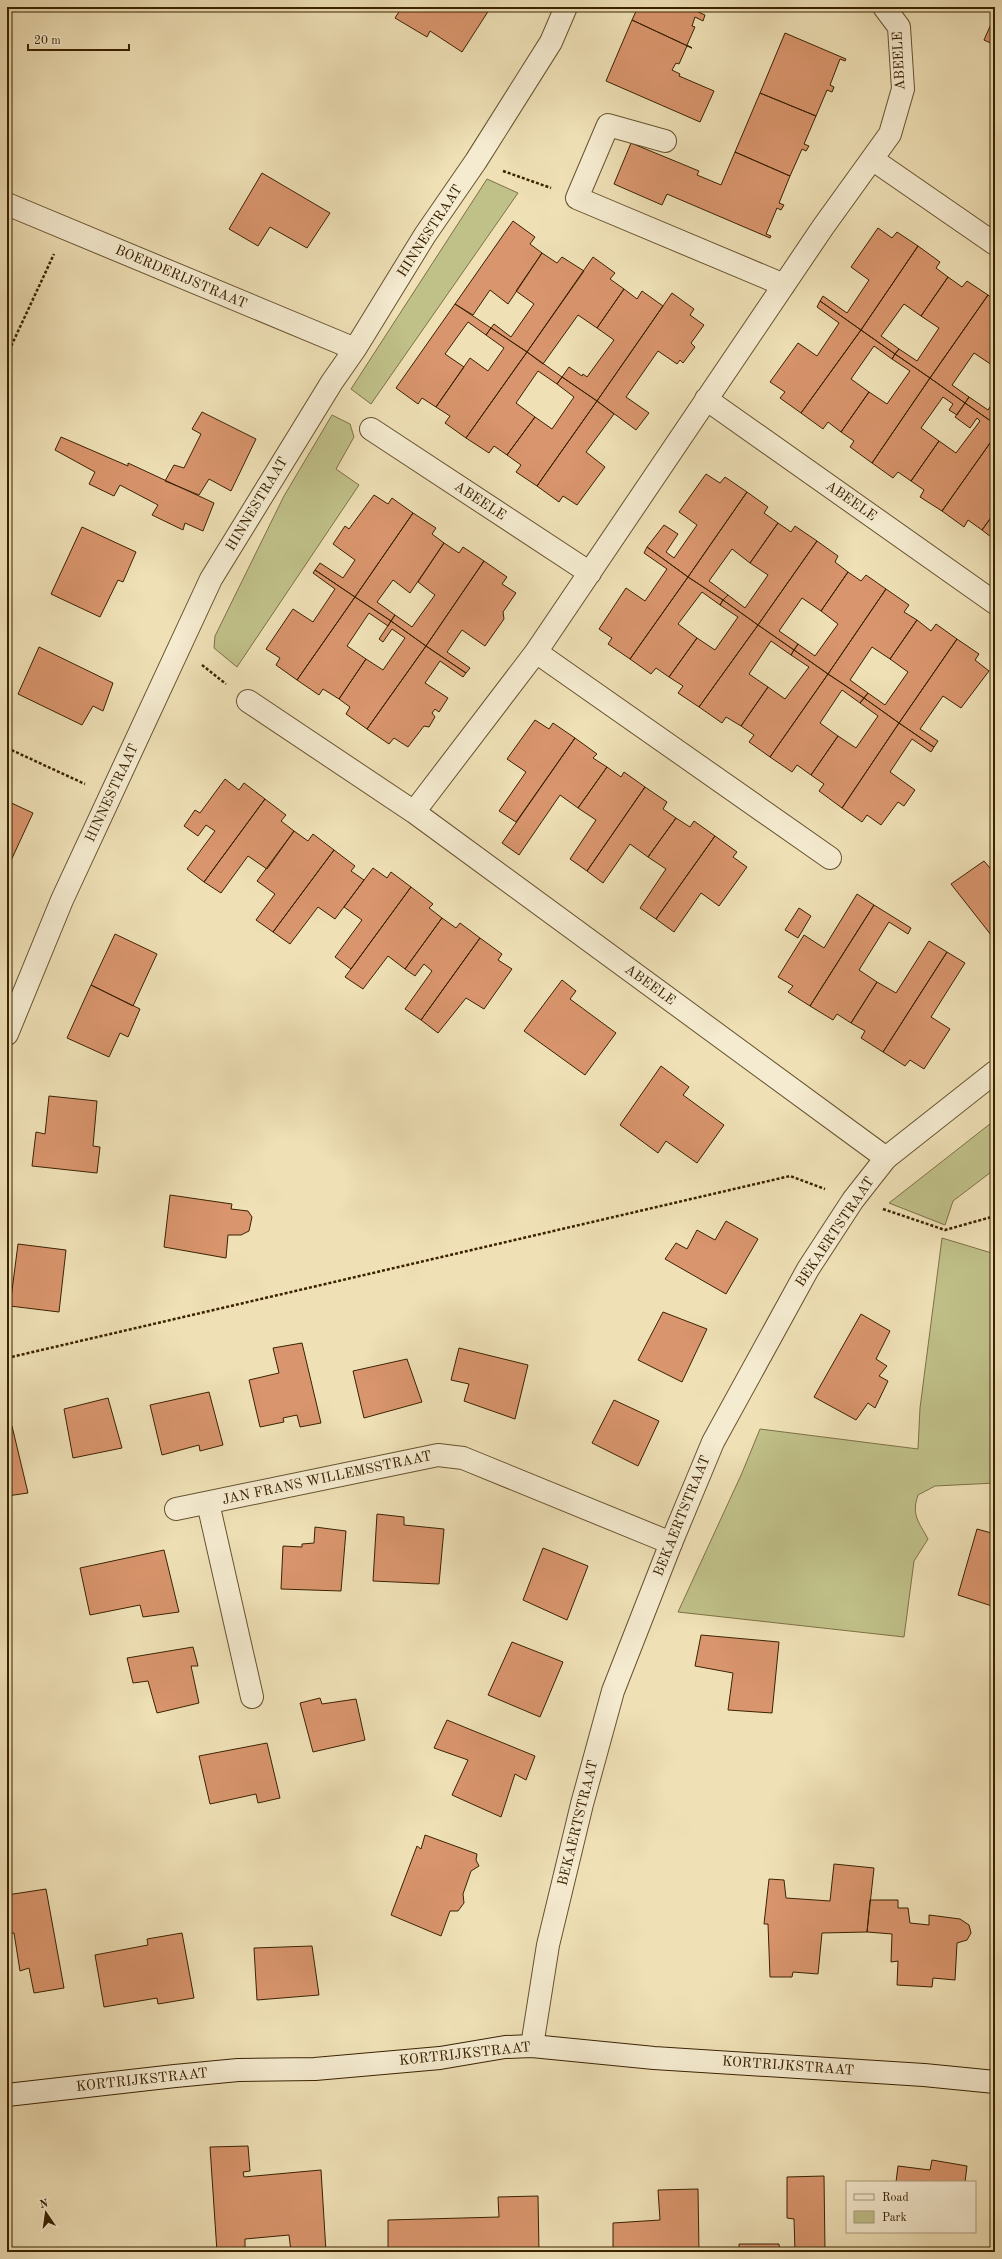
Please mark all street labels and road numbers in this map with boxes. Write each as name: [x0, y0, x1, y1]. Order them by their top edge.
street label: ABEELE: [890, 31, 908, 91]
street label: HINNESTRAAT: [395, 182, 465, 280]
street label: BOERDERIJSTRAAT: [113, 243, 249, 311]
street label: HINNESTRAAT: [224, 455, 290, 553]
street label: ABEELE: [823, 478, 879, 524]
street label: ABEELE: [452, 479, 508, 523]
street label: HINNESTRAAT: [83, 742, 141, 844]
street label: ABEELE: [622, 962, 678, 1008]
street label: BEKAERTSTRAAT: [793, 1175, 877, 1289]
street label: JAN FRANS WILLEMSSTRAAT: [221, 1449, 433, 1507]
street label: BEKAERTSTRAAT: [651, 1454, 713, 1578]
street label: BEKAERTSTRAAT: [556, 1759, 600, 1887]
street label: KORTRIJKSTRAAT: [398, 2040, 532, 2068]
street label: KORTRIJKSTRAAT: [721, 2054, 855, 2078]
street label: KORTRIJKSTRAAT: [75, 2066, 209, 2094]

